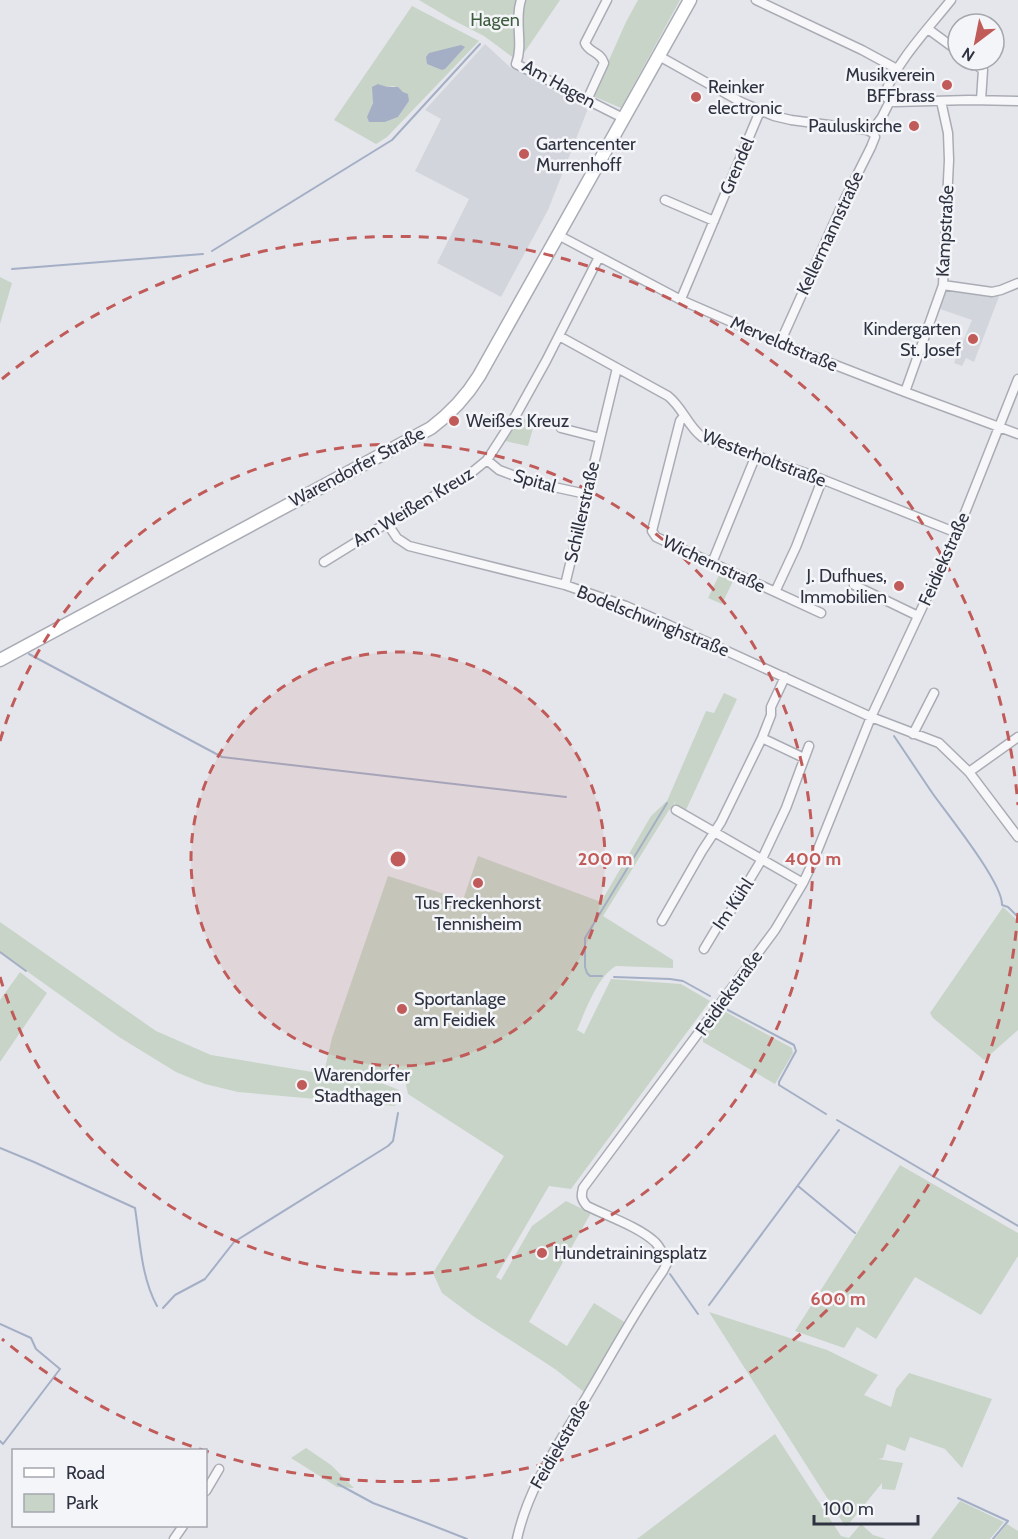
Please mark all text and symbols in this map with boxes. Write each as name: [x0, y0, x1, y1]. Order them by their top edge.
park label: Hagen: [470, 9, 520, 31]
north arrow: [946, 12, 1006, 72]
text: N: [958, 43, 978, 65]
street label: Am Hagen: [519, 55, 599, 113]
place label: Musikverein BFFbrass: [845, 64, 935, 107]
place label: Reinker electronic: [708, 76, 782, 119]
marker: Musikverein BFFbrass: [940, 78, 954, 92]
marker: Reinker electronic: [689, 90, 703, 104]
place label: Pauluskirche: [808, 115, 902, 137]
marker: Pauluskirche: [907, 119, 921, 133]
place label: Gartencenter Murrenhoff: [536, 133, 636, 176]
street label: Grendel: [715, 133, 759, 198]
marker: Gartencenter Murrenhoff: [517, 147, 531, 161]
street label: Kellermannstraße: [792, 168, 868, 298]
street label: Kampstraße: [932, 185, 958, 277]
street label: Merveldtstraße: [727, 311, 841, 377]
place label: Kindergarten St. Josef: [863, 318, 961, 361]
marker: Kindergarten St. Josef: [966, 332, 980, 346]
place label: Weißes Kreuz: [466, 410, 570, 432]
marker: Weißes Kreuz: [447, 414, 461, 428]
street label: Warendorfer Straße: [286, 422, 428, 512]
street label: Westerholtstraße: [699, 424, 829, 492]
street label: Schillerstraße: [560, 459, 604, 565]
street label: Am Weißen Kreuz: [349, 462, 478, 552]
street label: Spital: [511, 464, 560, 498]
street label: Feidiekstraße: [914, 509, 974, 609]
street label: Wichernstraße: [659, 531, 769, 597]
place label: J. Dufhues, Immobilien: [800, 565, 887, 608]
marker: J. Dufhues, Immobilien: [892, 579, 906, 593]
street label: Bodelschwinghstraße: [574, 580, 732, 662]
text: 200 m: [578, 848, 632, 870]
text: 400 m: [785, 848, 841, 870]
centre of rings: [388, 849, 408, 869]
street label: Im Kühl: [708, 873, 759, 934]
marker: Tus Freckenhorst Tennisheim: [471, 876, 485, 890]
place label: Tus Freckenhorst Tennisheim: [415, 892, 541, 935]
street label: Feidiekstraße: [691, 946, 767, 1040]
place label: Sportanlage am Feidiek: [414, 988, 506, 1031]
marker: Sportanlage am Feidiek: [395, 1002, 409, 1016]
place label: Warendorfer Stadthagen: [314, 1064, 410, 1107]
marker: Warendorfer Stadthagen: [295, 1078, 309, 1092]
place label: Hundetrainingsplatz: [554, 1242, 707, 1264]
marker: Hundetrainingsplatz: [535, 1246, 549, 1260]
text: 600 m: [810, 1288, 866, 1310]
street label: Feidiekstraße: [525, 1395, 595, 1493]
legend: [12, 1449, 207, 1527]
text: Road: [66, 1462, 105, 1484]
scale bar: [814, 1488, 918, 1526]
text: Park: [66, 1492, 99, 1514]
text: 100 m: [823, 1498, 874, 1520]

